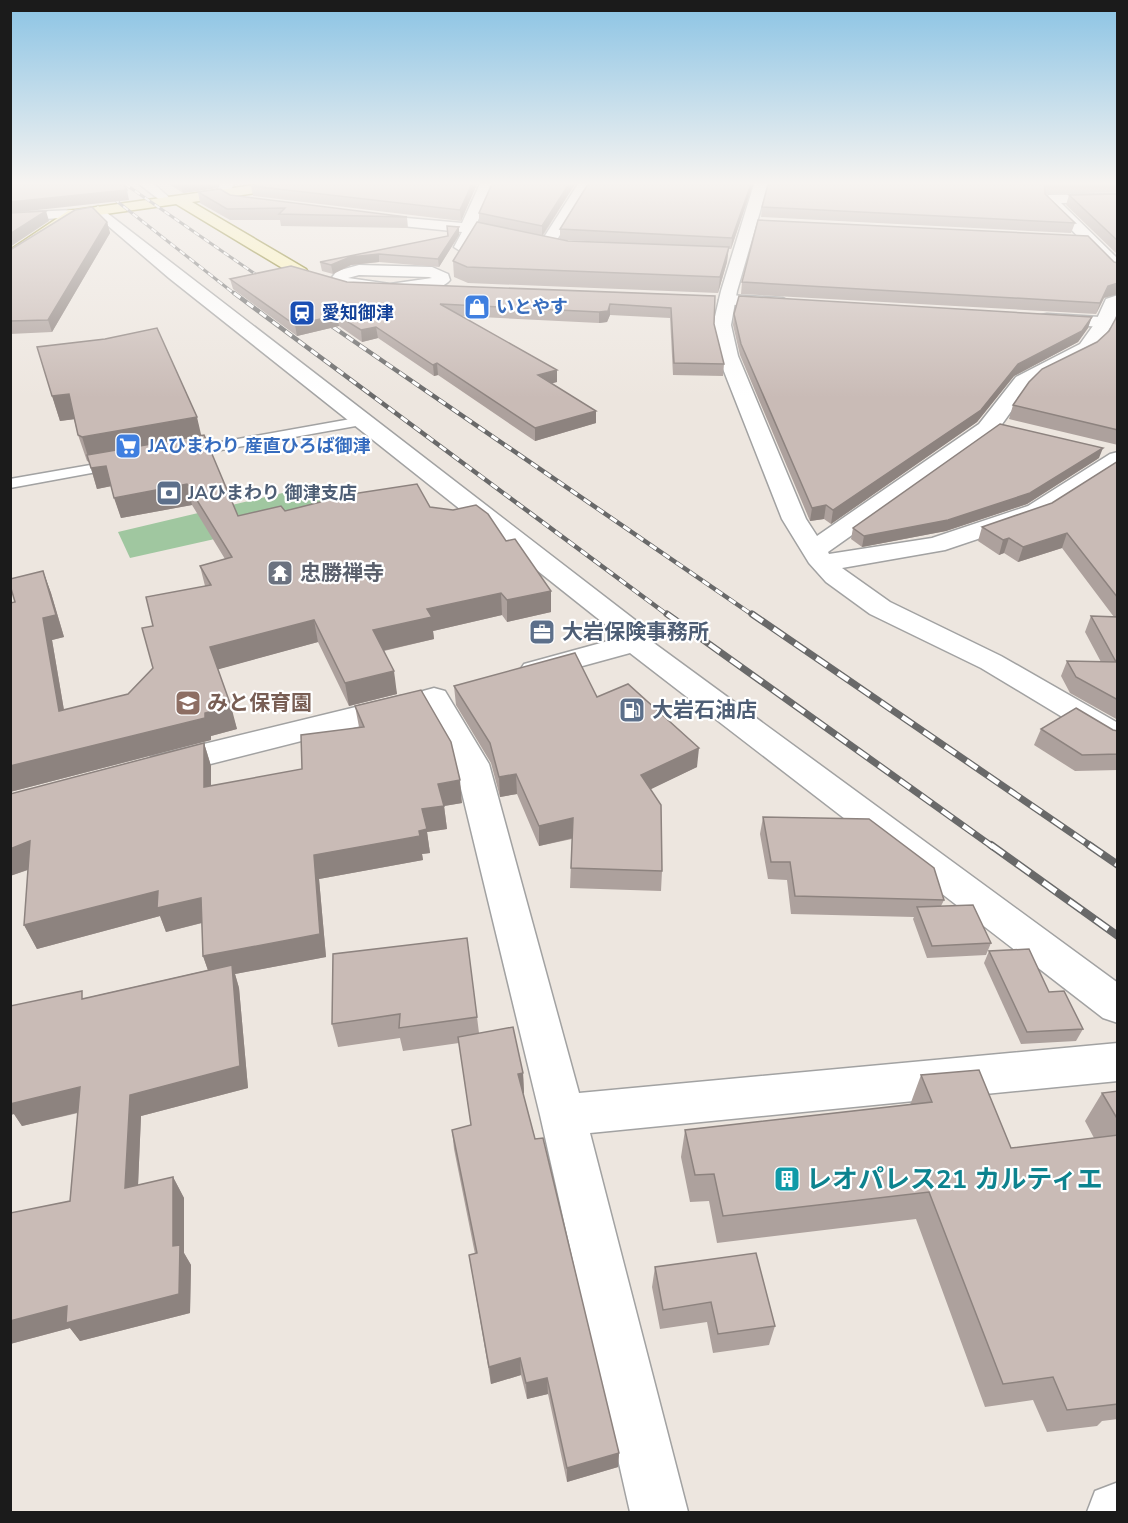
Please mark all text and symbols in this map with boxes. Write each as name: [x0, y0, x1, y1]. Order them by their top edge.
shop icon: いとやす: [462, 292, 492, 322]
place label: いとやす: [496, 295, 568, 319]
station icon: 愛知御津: [287, 298, 317, 328]
place label: 愛知御津: [322, 301, 394, 325]
supermarket icon: JAひまわり 産直ひろば御津: [113, 431, 143, 461]
place label: JAひまわり 産直ひろば御津: [147, 434, 371, 458]
bank icon: JAひまわり 御津支店: [154, 478, 184, 508]
place label: JAひまわり 御津支店: [187, 481, 357, 505]
temple icon: 忠勝禅寺: [265, 558, 295, 588]
place label: 忠勝禅寺: [300, 559, 384, 587]
office icon: 大岩保険事務所: [527, 617, 557, 647]
place label: 大岩保険事務所: [562, 618, 709, 646]
school or university icon: みと保育園: [173, 688, 203, 718]
place label: みと保育園: [207, 689, 312, 717]
fuel station icon: 大岩石油店: [617, 695, 647, 725]
place label: 大岩石油店: [652, 696, 757, 724]
place label: レオパレス21 カルティエ: [806, 1162, 1103, 1197]
building icon: レオパレス21 カルティエ: [772, 1164, 802, 1194]

